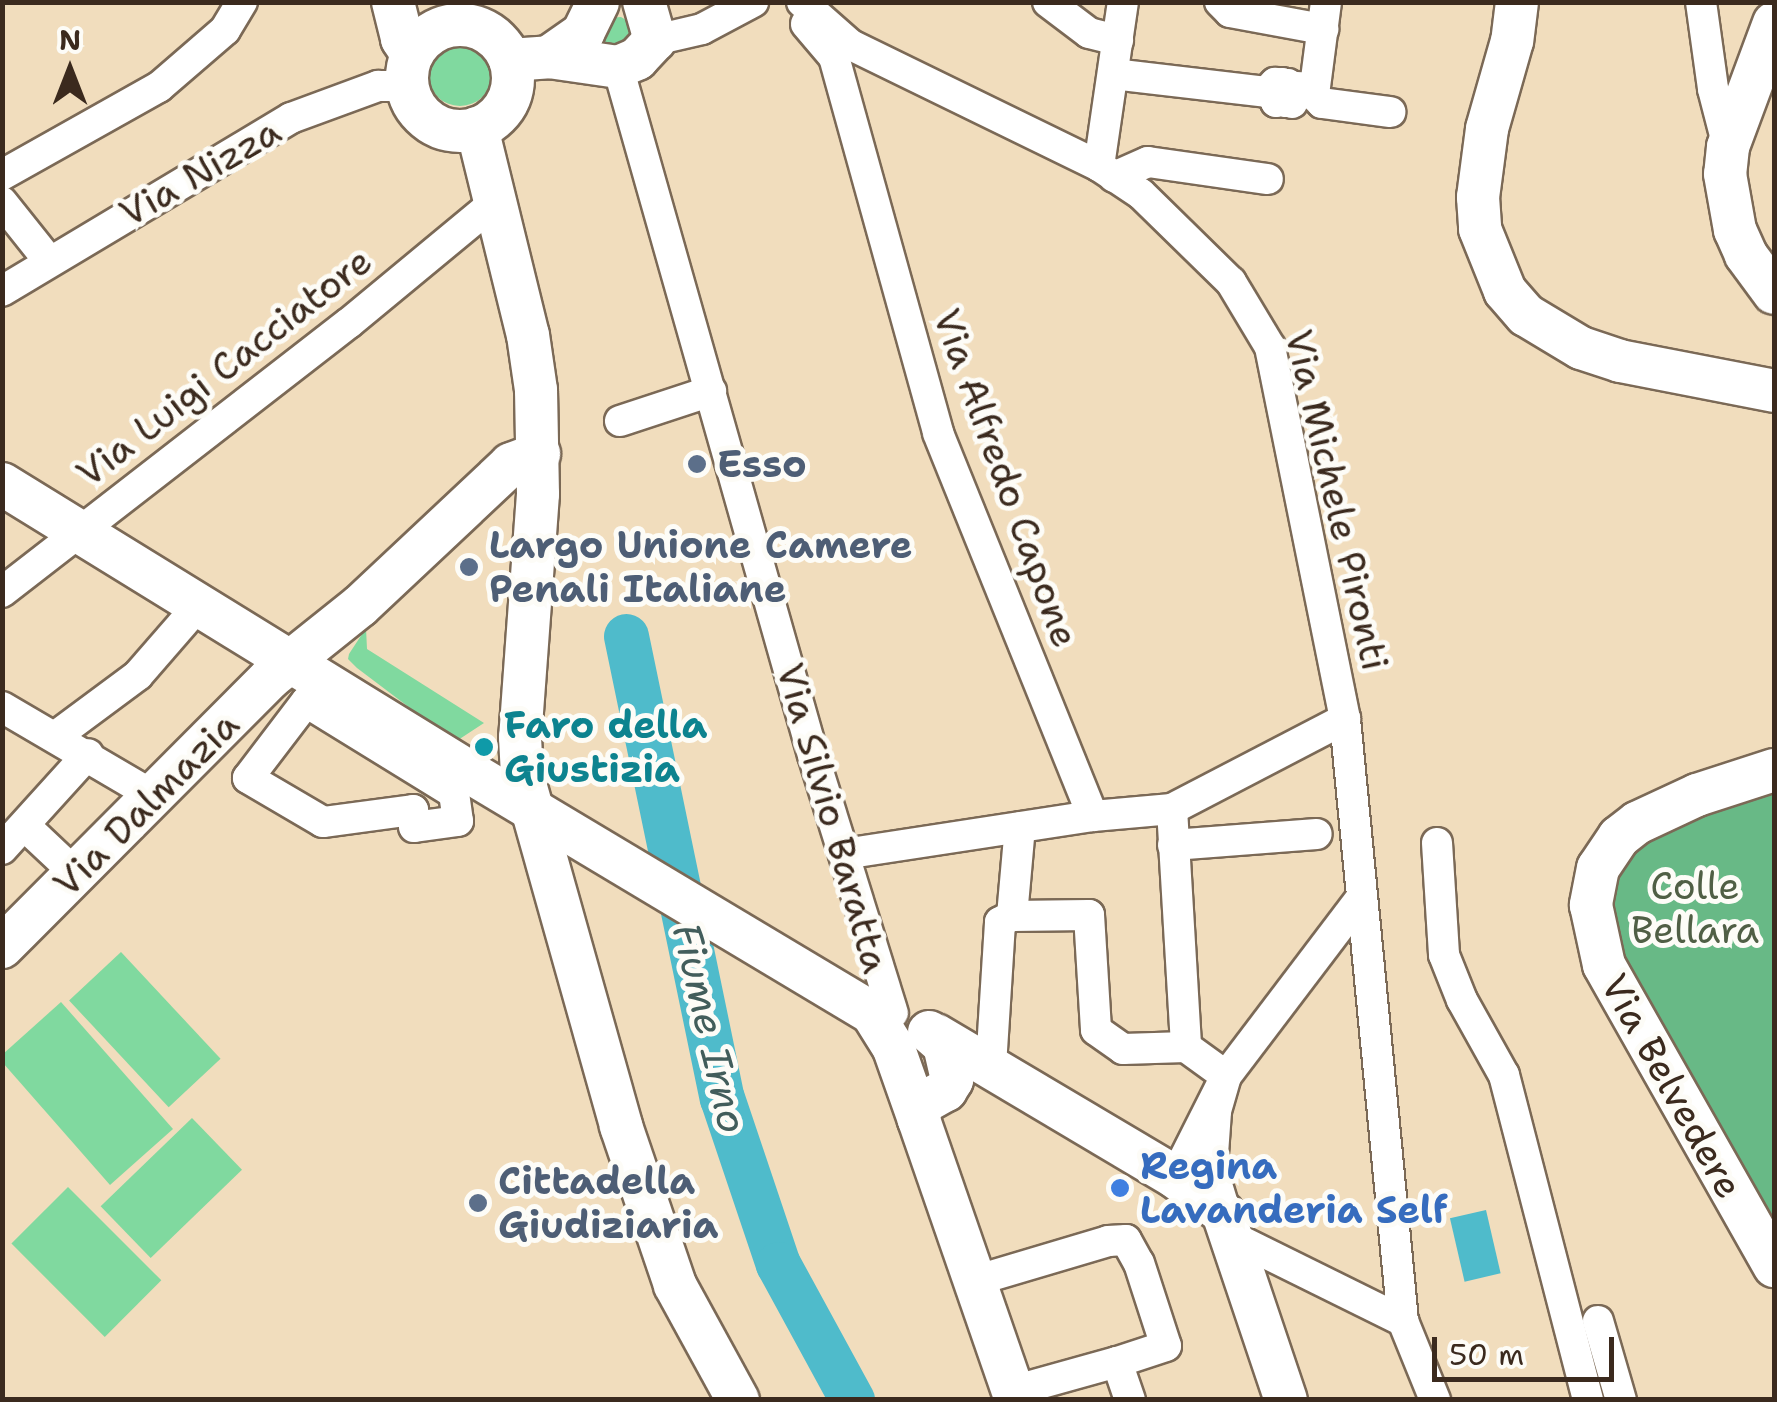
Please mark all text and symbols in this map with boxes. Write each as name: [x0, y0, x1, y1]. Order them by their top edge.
north arrow: [20, 20, 120, 120]
text: N: [59, 21, 81, 59]
street label: Via Nizza: [111, 108, 289, 236]
street label: Via Luigi Cacciatore: [67, 238, 381, 496]
street label: Via Alfredo Capone: [924, 303, 1088, 653]
street label: Via Michele Pironti: [1276, 325, 1398, 675]
place label: Esso: [717, 441, 807, 487]
marker: Esso: [686, 453, 708, 475]
place label: Largo Unione Camere Penali Italiane: [489, 522, 912, 612]
marker: Largo Unione Camere Penali Italiane: [458, 556, 480, 578]
street label: Via Silvio Baratta: [767, 658, 899, 978]
street label: Via Dalmazia: [44, 702, 248, 906]
place label: Faro della Giustizia: [504, 702, 707, 792]
marker: Faro della Giustizia: [473, 736, 495, 758]
park label: Colle Bellara: [1631, 863, 1759, 952]
water label: Fiume Irno: [663, 918, 757, 1138]
street label: Via Belvedere: [1592, 966, 1752, 1206]
place label: Regina Lavanderia Self: [1140, 1143, 1448, 1232]
place label: Cittadella Giudiziaria: [498, 1158, 718, 1248]
marker: Regina Lavanderia Self: [1109, 1177, 1131, 1199]
marker: Cittadella Giudiziaria: [467, 1192, 489, 1214]
scale bar: [1437, 1317, 1620, 1379]
text: 50 m: [1449, 1334, 1524, 1375]

